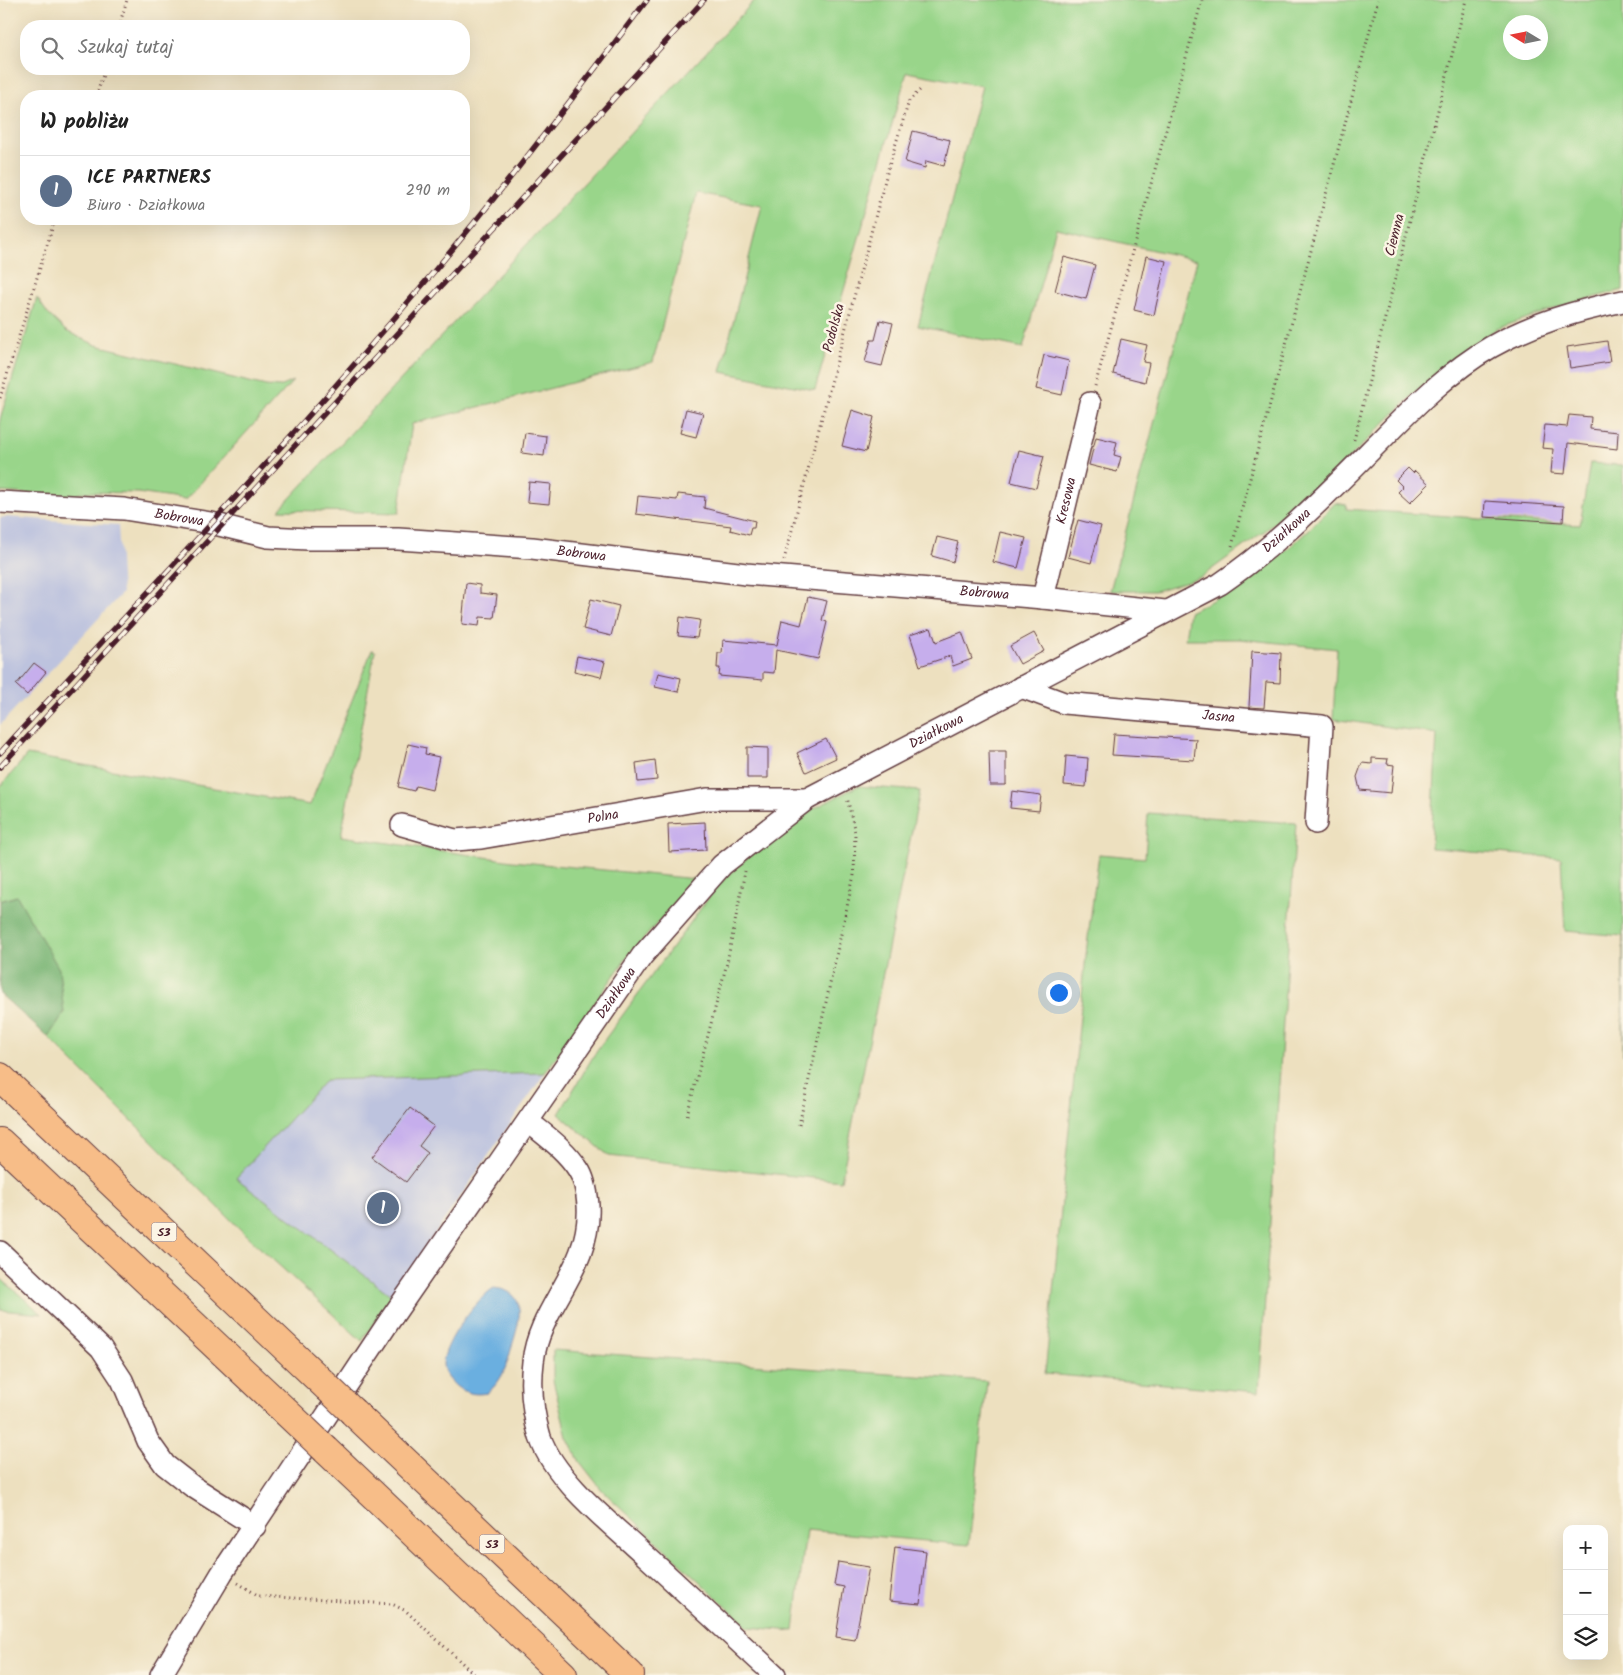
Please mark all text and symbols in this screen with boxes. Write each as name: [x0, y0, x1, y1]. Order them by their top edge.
north arrow: [1503, 15, 1548, 60]
search box: [20, 20, 470, 75]
text: Szukaj tutaj: [78, 33, 173, 63]
icon: search: [38, 34, 66, 62]
text: W pobliżu: [40, 106, 128, 139]
text: ICE PARTNERS: [87, 163, 211, 193]
text: 1: [54, 178, 58, 203]
text: 290 m: [406, 178, 450, 203]
text: Biuro · Działkowa: [87, 193, 205, 218]
street label: Ciemna: [1379, 211, 1411, 259]
street label: Podolska: [817, 301, 851, 355]
street label: Kresowa: [1050, 475, 1083, 526]
street label: Bobrowa: [153, 503, 205, 533]
street label: Działkowa: [1257, 503, 1316, 559]
street label: Bobrowa: [555, 540, 607, 568]
street label: Bobrowa: [959, 580, 1010, 606]
street label: Jasna: [1201, 704, 1236, 729]
street label: Działkowa: [905, 708, 968, 755]
street label: Polna: [586, 803, 620, 830]
street label: Działkowa: [590, 963, 642, 1024]
your location: [1046, 980, 1072, 1006]
pin: 1: [367, 1189, 399, 1227]
road number: S3: [152, 1222, 176, 1242]
map controls: [1563, 1525, 1608, 1660]
button: +: [1563, 1525, 1608, 1570]
road number: S3: [480, 1535, 504, 1554]
button: −: [1563, 1570, 1608, 1615]
button: layers: [1563, 1615, 1608, 1660]

